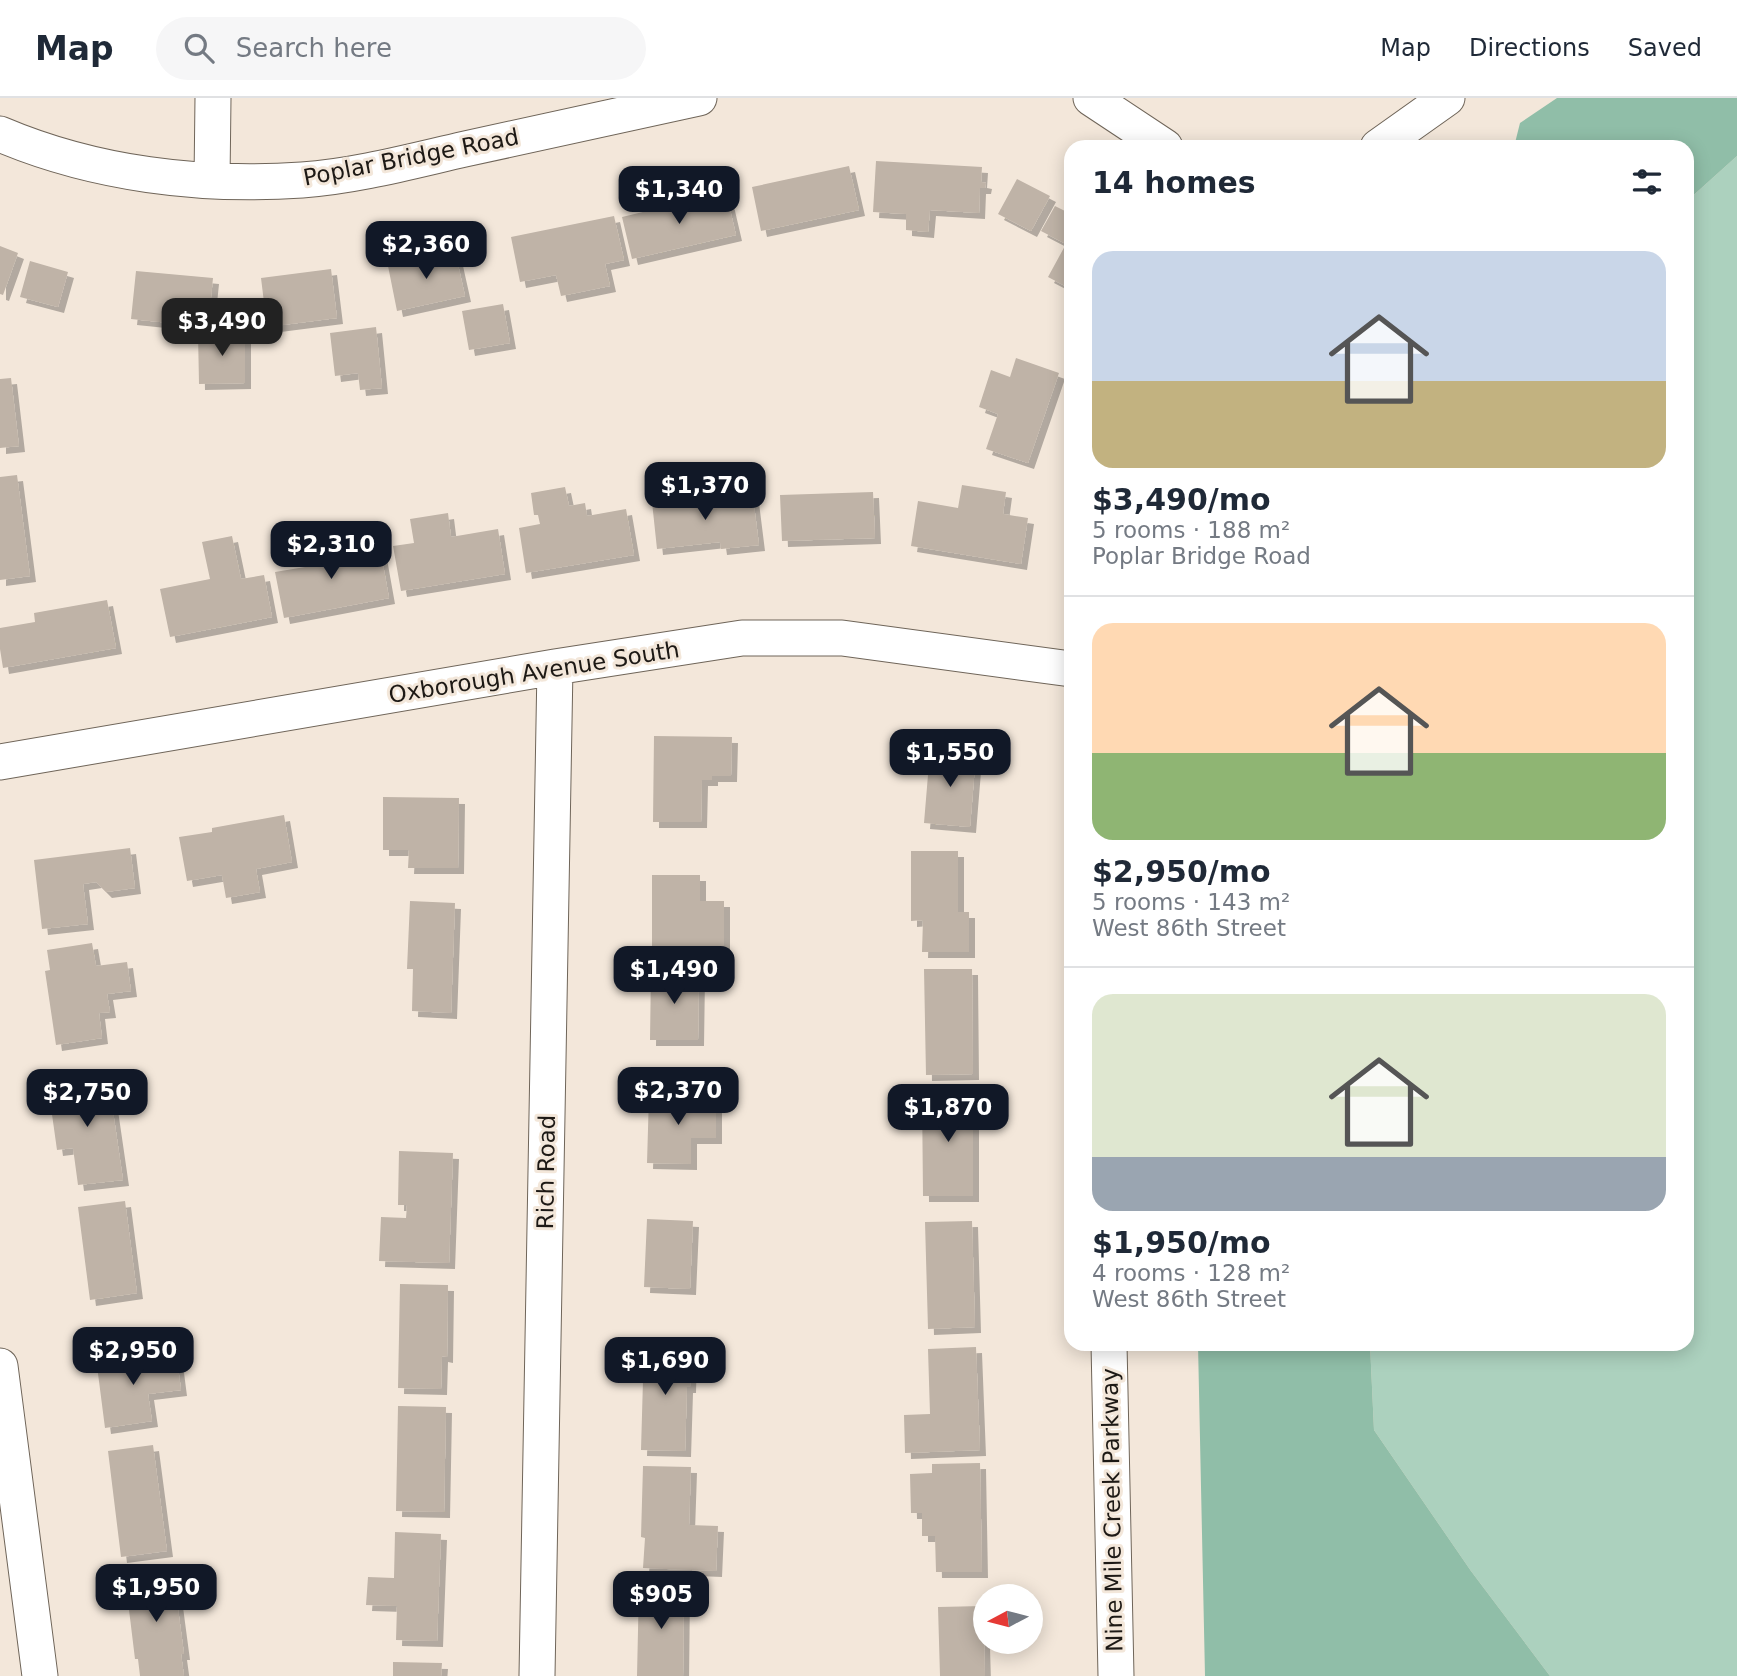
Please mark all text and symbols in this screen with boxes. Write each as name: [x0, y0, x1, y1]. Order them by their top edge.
search box: [156, 17, 646, 80]
text: Map: [35, 29, 114, 68]
icon: search: [180, 29, 218, 67]
text: Search here: [236, 33, 392, 63]
text: Map: [1380, 34, 1431, 62]
text: Directions: [1469, 34, 1590, 62]
text: Saved: [1628, 34, 1702, 62]
street label: Poplar Bridge Road: [301, 123, 521, 191]
icon: filters: [1628, 163, 1666, 201]
text: 14 homes: [1092, 165, 1256, 200]
pin: $1,340: [622, 166, 736, 226]
text: $1,340: [635, 176, 723, 202]
pin: $2,360: [369, 222, 483, 281]
text: $2,360: [382, 231, 470, 257]
icon: home: [1316, 296, 1442, 422]
pin: $3,490: [165, 299, 279, 358]
text: $3,490: [178, 308, 266, 334]
pin: $1,370: [648, 462, 762, 522]
text: $1,370: [661, 472, 749, 498]
text: $3,490/mo: [1092, 482, 1271, 517]
text: 5 rooms · 188 m²: [1092, 517, 1290, 543]
pin: $2,310: [274, 522, 388, 581]
text: $2,310: [287, 531, 375, 557]
text: Poplar Bridge Road: [1092, 543, 1311, 569]
street label: Oxborough Avenue South: [387, 636, 681, 708]
icon: home: [1316, 668, 1442, 794]
pin: $1,550: [893, 730, 1007, 789]
text: $1,550: [906, 739, 994, 765]
text: $2,950/mo: [1092, 854, 1271, 889]
text: 5 rooms · 143 m²: [1092, 889, 1290, 915]
text: West 86th Street: [1092, 915, 1286, 941]
pin: $1,490: [617, 946, 731, 1006]
text: $1,490: [630, 956, 718, 982]
icon: home: [1316, 1039, 1442, 1165]
pin: $2,370: [621, 1068, 735, 1127]
pin: $2,750: [30, 1070, 144, 1129]
text: $2,370: [634, 1077, 722, 1103]
text: $2,750: [43, 1079, 131, 1105]
pin: $1,870: [891, 1084, 1005, 1144]
text: $1,870: [904, 1094, 992, 1120]
street label: Rich Road: [532, 1114, 560, 1230]
text: $1,950/mo: [1092, 1225, 1271, 1260]
text: 4 rooms · 128 m²: [1092, 1260, 1290, 1286]
text: West 86th Street: [1092, 1286, 1286, 1312]
pin: $2,950: [76, 1328, 190, 1387]
text: $2,950: [89, 1337, 177, 1363]
pin: $1,690: [608, 1338, 722, 1397]
text: $1,690: [621, 1347, 709, 1373]
street label: Nine Mile Creek Parkway: [1097, 1368, 1127, 1652]
pin: $1,950: [99, 1564, 213, 1624]
pin: $905: [620, 1572, 702, 1631]
text: $1,950: [112, 1574, 200, 1600]
text: $905: [629, 1581, 693, 1607]
north arrow: [973, 1584, 1043, 1654]
map controls: [973, 1584, 1043, 1654]

